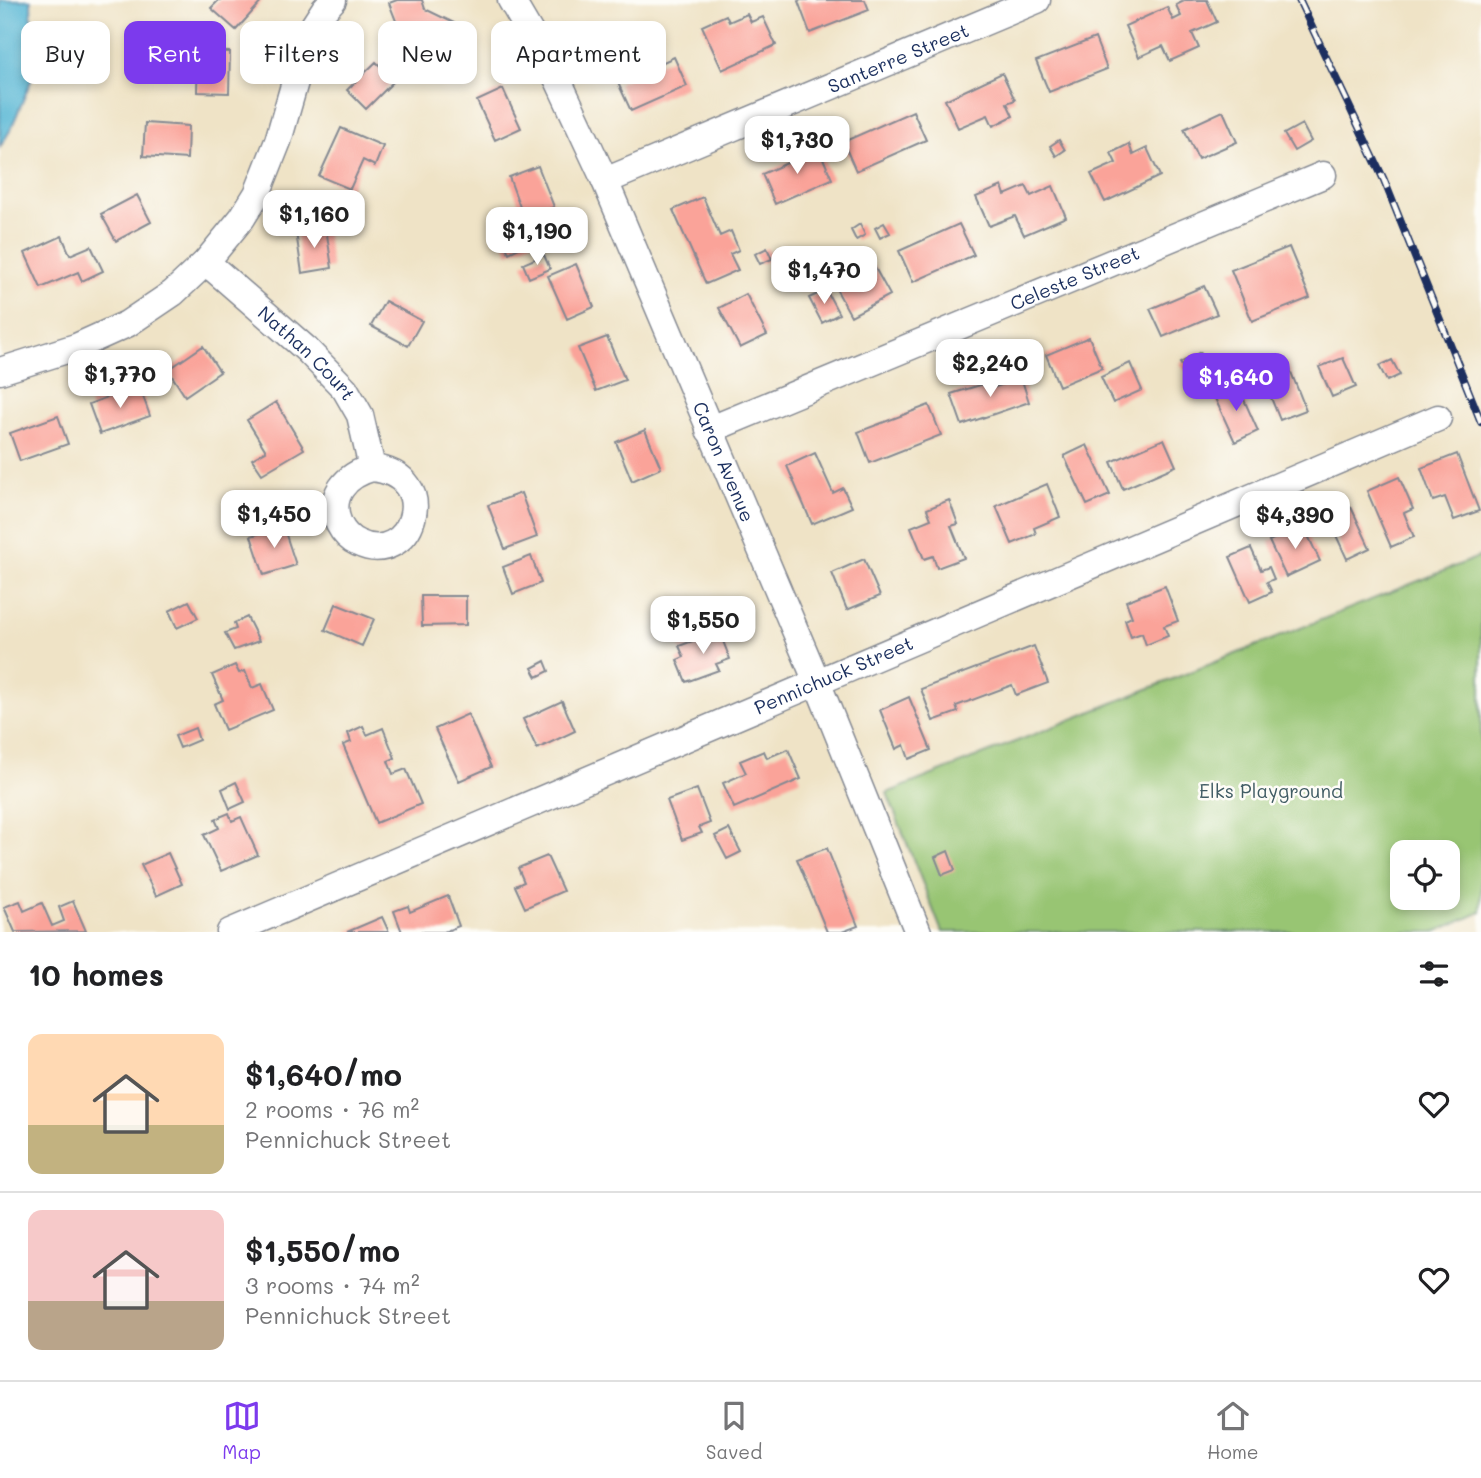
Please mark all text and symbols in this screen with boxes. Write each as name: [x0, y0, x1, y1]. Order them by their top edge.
street label: Santerre Street: [824, 17, 972, 98]
chip: Buy: [21, 21, 110, 84]
chip: Rent: [124, 21, 226, 84]
chip: Filters: [240, 21, 364, 84]
chip: New: [378, 21, 477, 84]
chip: Apartment: [491, 21, 666, 84]
pin: $1,730: [740, 116, 854, 176]
text: $1,730: [761, 124, 833, 154]
pin: $1,160: [257, 190, 371, 250]
text: $1,160: [279, 198, 349, 228]
pin: $1,190: [480, 208, 594, 267]
text: $1,190: [502, 215, 572, 245]
street label: Celeste Street: [1006, 240, 1143, 316]
pin: $1,470: [767, 246, 881, 306]
text: $1,470: [787, 254, 861, 284]
street label: Nathan Court: [253, 300, 362, 404]
pin: $2,240: [933, 340, 1047, 399]
text: $2,240: [952, 347, 1028, 377]
pin: $1,770: [63, 350, 177, 410]
pin: $1,640: [1179, 354, 1293, 413]
text: $1,770: [84, 358, 156, 388]
text: $1,640: [1199, 361, 1273, 391]
street label: Caron Avenue: [688, 397, 761, 526]
pin: $1,450: [217, 490, 331, 550]
pin: $4,390: [1238, 491, 1352, 551]
text: $1,450: [237, 498, 311, 528]
text: $4,390: [1256, 499, 1334, 529]
pin: $1,550: [646, 596, 760, 656]
text: $1,550: [666, 604, 740, 634]
street label: Pennichuck Street: [750, 630, 917, 720]
park label: Elks Playground: [1199, 778, 1343, 803]
map controls: [1390, 840, 1460, 910]
button: locate: [1390, 840, 1460, 910]
text: 10 homes: [28, 954, 164, 994]
icon: filters: [1415, 955, 1453, 993]
text: $1,640/mo: [245, 1054, 402, 1094]
icon: home: [84, 1062, 168, 1146]
icon: heart: [1415, 1085, 1453, 1123]
text: 2 rooms · 76 m²: [245, 1094, 419, 1124]
text: Pennichuck Street: [245, 1124, 451, 1154]
text: $1,550/mo: [245, 1230, 400, 1270]
icon: home: [84, 1238, 168, 1322]
icon: heart: [1415, 1261, 1453, 1299]
text: 3 rooms · 74 m²: [245, 1270, 420, 1300]
text: Pennichuck Street: [245, 1300, 451, 1330]
tab: Map: [222, 1397, 261, 1464]
tab: Saved: [706, 1397, 762, 1464]
tab: Home: [1207, 1397, 1259, 1464]

